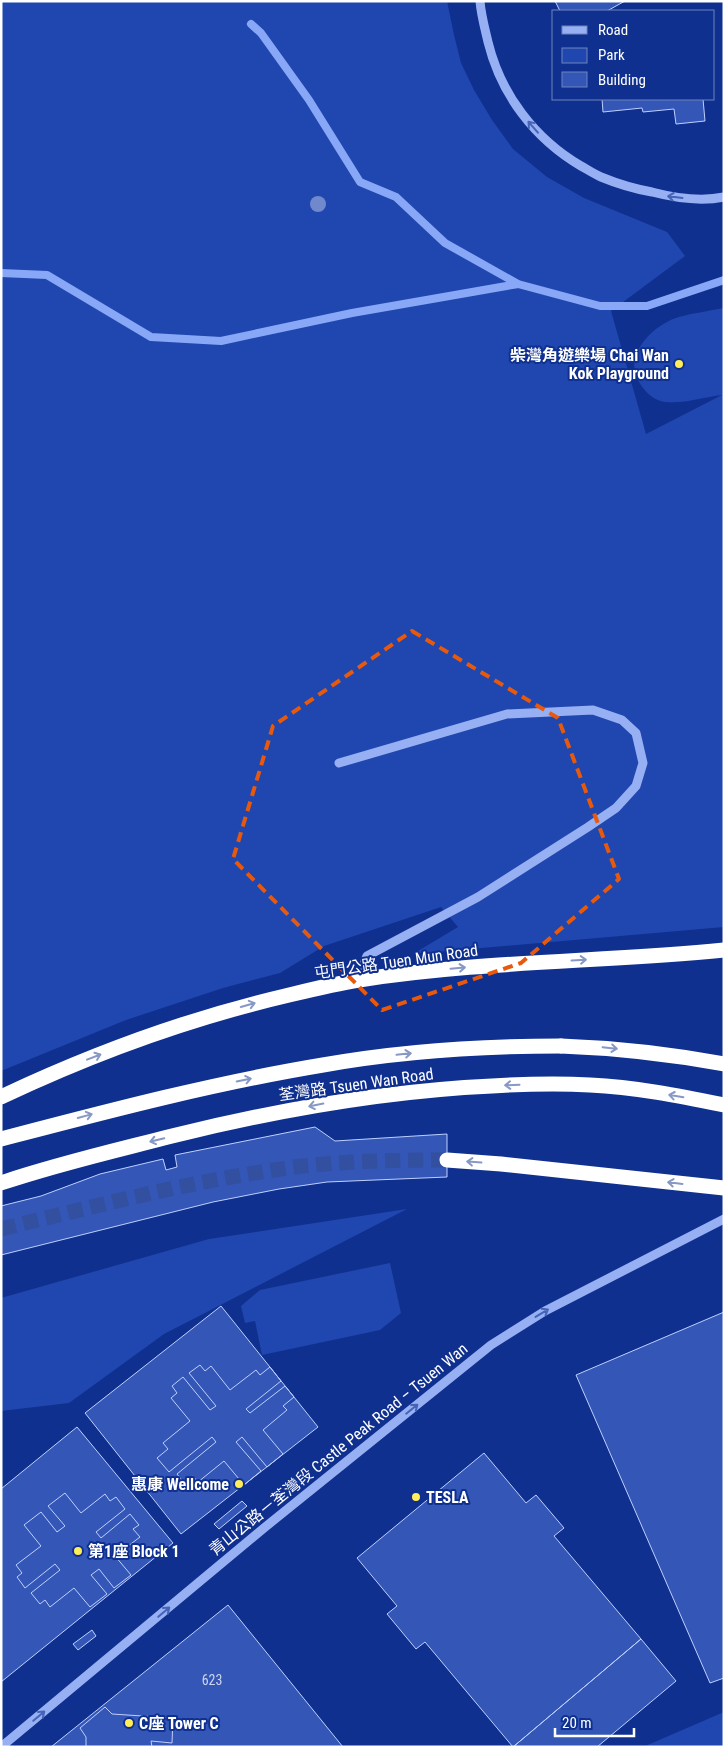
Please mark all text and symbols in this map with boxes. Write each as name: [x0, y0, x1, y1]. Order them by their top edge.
legend: [552, 10, 715, 100]
text: Road: [598, 21, 628, 39]
text: Park: [598, 46, 625, 64]
text: Building: [598, 71, 646, 89]
one-way arrow: [527, 120, 539, 133]
one-way arrow: [668, 192, 684, 202]
place label: 柴灣角遊樂場 Chai Wan Kok Playground: [510, 346, 669, 383]
marker: 柴灣角遊樂場 Chai Wan Kok Playground: [673, 358, 685, 370]
street label: 屯門公路 Tuen Mun Road: [313, 941, 479, 982]
one-way arrow: [570, 956, 586, 965]
one-way arrow: [450, 964, 466, 973]
one-way arrow: [240, 999, 256, 1009]
one-way arrow: [601, 1043, 617, 1053]
one-way arrow: [396, 1049, 412, 1059]
one-way arrow: [86, 1051, 101, 1061]
street label: 荃灣路 Tsuen Wan Road: [277, 1064, 435, 1105]
one-way arrow: [235, 1075, 251, 1085]
one-way arrow: [504, 1080, 520, 1090]
one-way arrow: [668, 1091, 684, 1101]
one-way arrow: [308, 1101, 324, 1111]
one-way arrow: [77, 1111, 93, 1121]
one-way arrow: [150, 1136, 166, 1145]
one-way arrow: [466, 1157, 482, 1166]
one-way arrow: [668, 1178, 684, 1188]
one-way arrow: [535, 1307, 549, 1317]
street label: 青山公路－荃灣段 Castle Peak Road – Tsuen Wan: [205, 1339, 471, 1560]
one-way arrow: [405, 1404, 418, 1415]
place label: 惠康 Wellcome: [131, 1475, 229, 1494]
marker: 惠康 Wellcome: [233, 1478, 245, 1490]
place label: TESLA: [426, 1488, 469, 1507]
marker: TESLA: [410, 1491, 422, 1503]
place label: 第1座 Block 1: [88, 1542, 180, 1561]
marker: 第1座 Block 1: [72, 1545, 84, 1557]
one-way arrow: [157, 1606, 170, 1617]
house number: 623: [202, 1672, 222, 1688]
scale bar: [555, 1706, 634, 1738]
one-way arrow: [32, 1710, 45, 1721]
place label: C座 Tower C: [139, 1714, 219, 1733]
text: 20 m: [562, 1714, 592, 1732]
marker: C座 Tower C: [123, 1717, 135, 1729]

